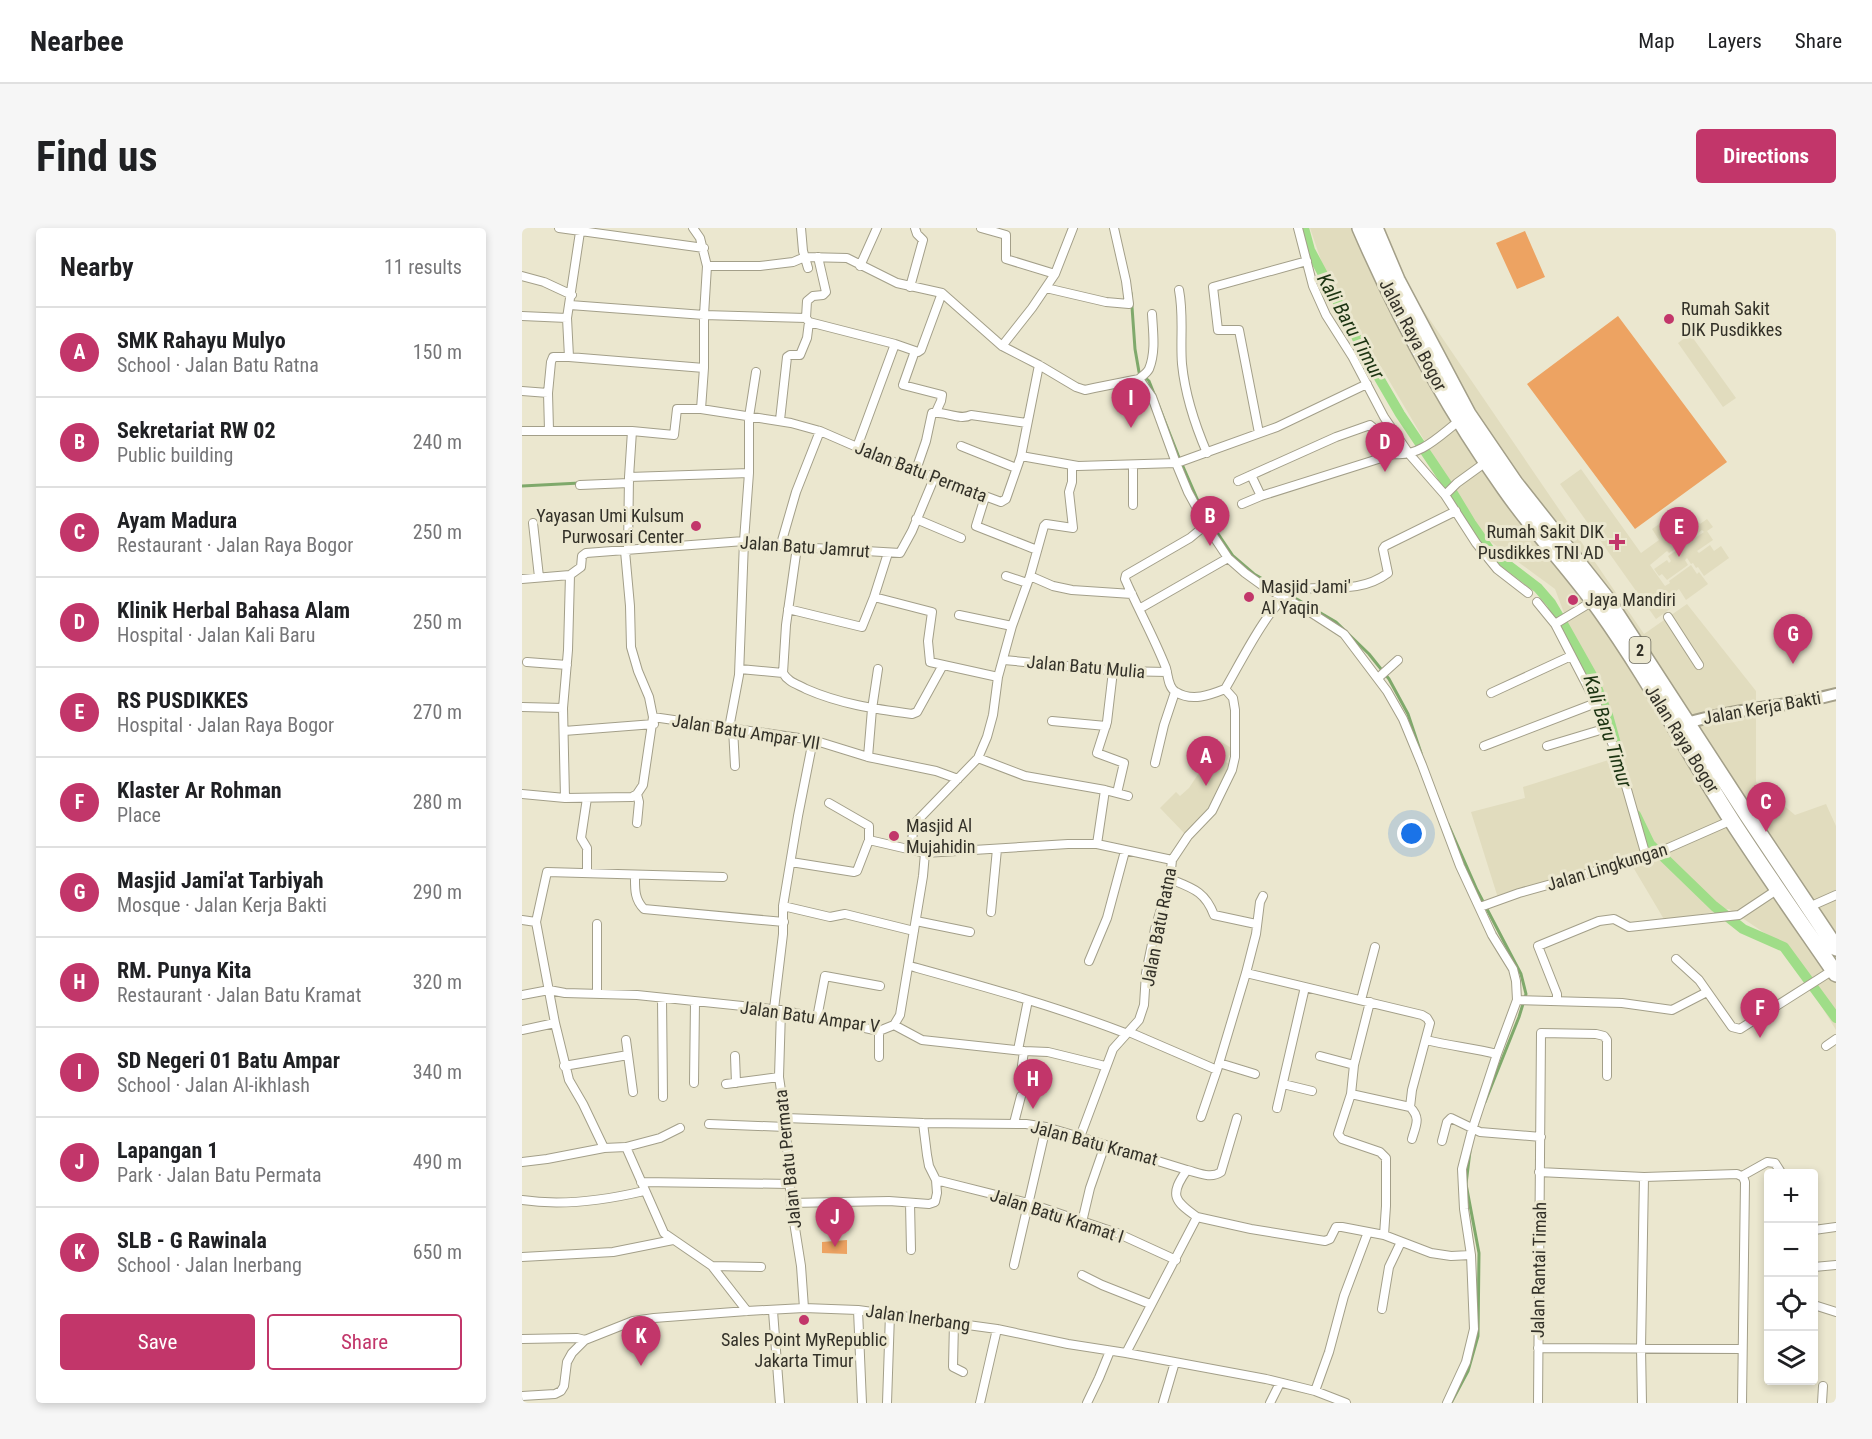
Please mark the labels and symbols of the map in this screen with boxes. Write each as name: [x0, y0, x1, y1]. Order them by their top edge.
water label: Kali Baru Timur: [1312, 269, 1390, 384]
street label: Jalan Raya Bogor: [1375, 275, 1452, 395]
place label: Rumah Sakit DIK Pusdikkes: [1681, 298, 1782, 340]
marker: Rumah Sakit DIK Pusdikkes: [1662, 312, 1676, 326]
pin: I: [1112, 378, 1150, 428]
pin: D: [1366, 422, 1404, 472]
street label: Jalan Batu Permata: [852, 437, 990, 506]
pin: B: [1190, 496, 1230, 546]
place label: Yayasan Umi Kulsum Purwosari Center: [536, 505, 685, 547]
pin: E: [1660, 508, 1698, 557]
marker: Yayasan Umi Kulsum Purwosari Center: [689, 519, 703, 533]
place label: Rumah Sakit DIK Pusdikkes TNI AD: [1478, 521, 1604, 563]
street label: Jalan Batu Jamrut: [739, 531, 871, 562]
marker: Rumah Sakit DIK Pusdikkes TNI AD: [1608, 533, 1626, 551]
place label: Masjid Jami' Al Yaqin: [1261, 576, 1351, 618]
place label: Jaya Mandiri: [1585, 589, 1676, 610]
marker: Masjid Jami' Al Yaqin: [1242, 590, 1256, 604]
marker: Jaya Mandiri: [1566, 593, 1580, 607]
pin: G: [1774, 614, 1812, 664]
road number: 2: [1630, 637, 1650, 663]
street label: Jalan Batu Mulia: [1026, 651, 1146, 682]
water label: Kali Baru Timur: [1578, 672, 1638, 791]
street label: Jalan Raya Bogor: [1641, 681, 1724, 797]
street label: Jalan Kerja Bakti: [1701, 687, 1822, 728]
street label: Jalan Batu Ampar VII: [671, 709, 822, 754]
pin: A: [1186, 736, 1226, 786]
pin: C: [1746, 782, 1786, 832]
place label: Masjid Al Mujahidin: [906, 815, 976, 857]
your location: [1397, 819, 1426, 848]
marker: Masjid Al Mujahidin: [887, 829, 901, 843]
street label: Jalan Lingkungan: [1544, 838, 1670, 895]
street label: Jalan Batu Ratna: [1137, 866, 1180, 988]
pin: F: [1740, 988, 1780, 1038]
street label: Jalan Batu Ampar V: [739, 996, 881, 1037]
pin: H: [1014, 1060, 1052, 1109]
street label: Jalan Batu Permata: [770, 1089, 805, 1229]
street label: Jalan Batu Kramat: [1028, 1115, 1160, 1170]
street label: Jalan Batu Kramat I: [988, 1184, 1127, 1247]
pin: J: [816, 1198, 854, 1247]
street label: Jalan Rantai Timah: [1527, 1202, 1550, 1338]
street label: Jalan Inerbang: [865, 1300, 972, 1335]
marker: Sales Point MyRepublic Jakarta Timur: [797, 1313, 811, 1327]
pin: K: [622, 1316, 660, 1366]
place label: Sales Point MyRepublic Jakarta Timur: [721, 1329, 887, 1371]

